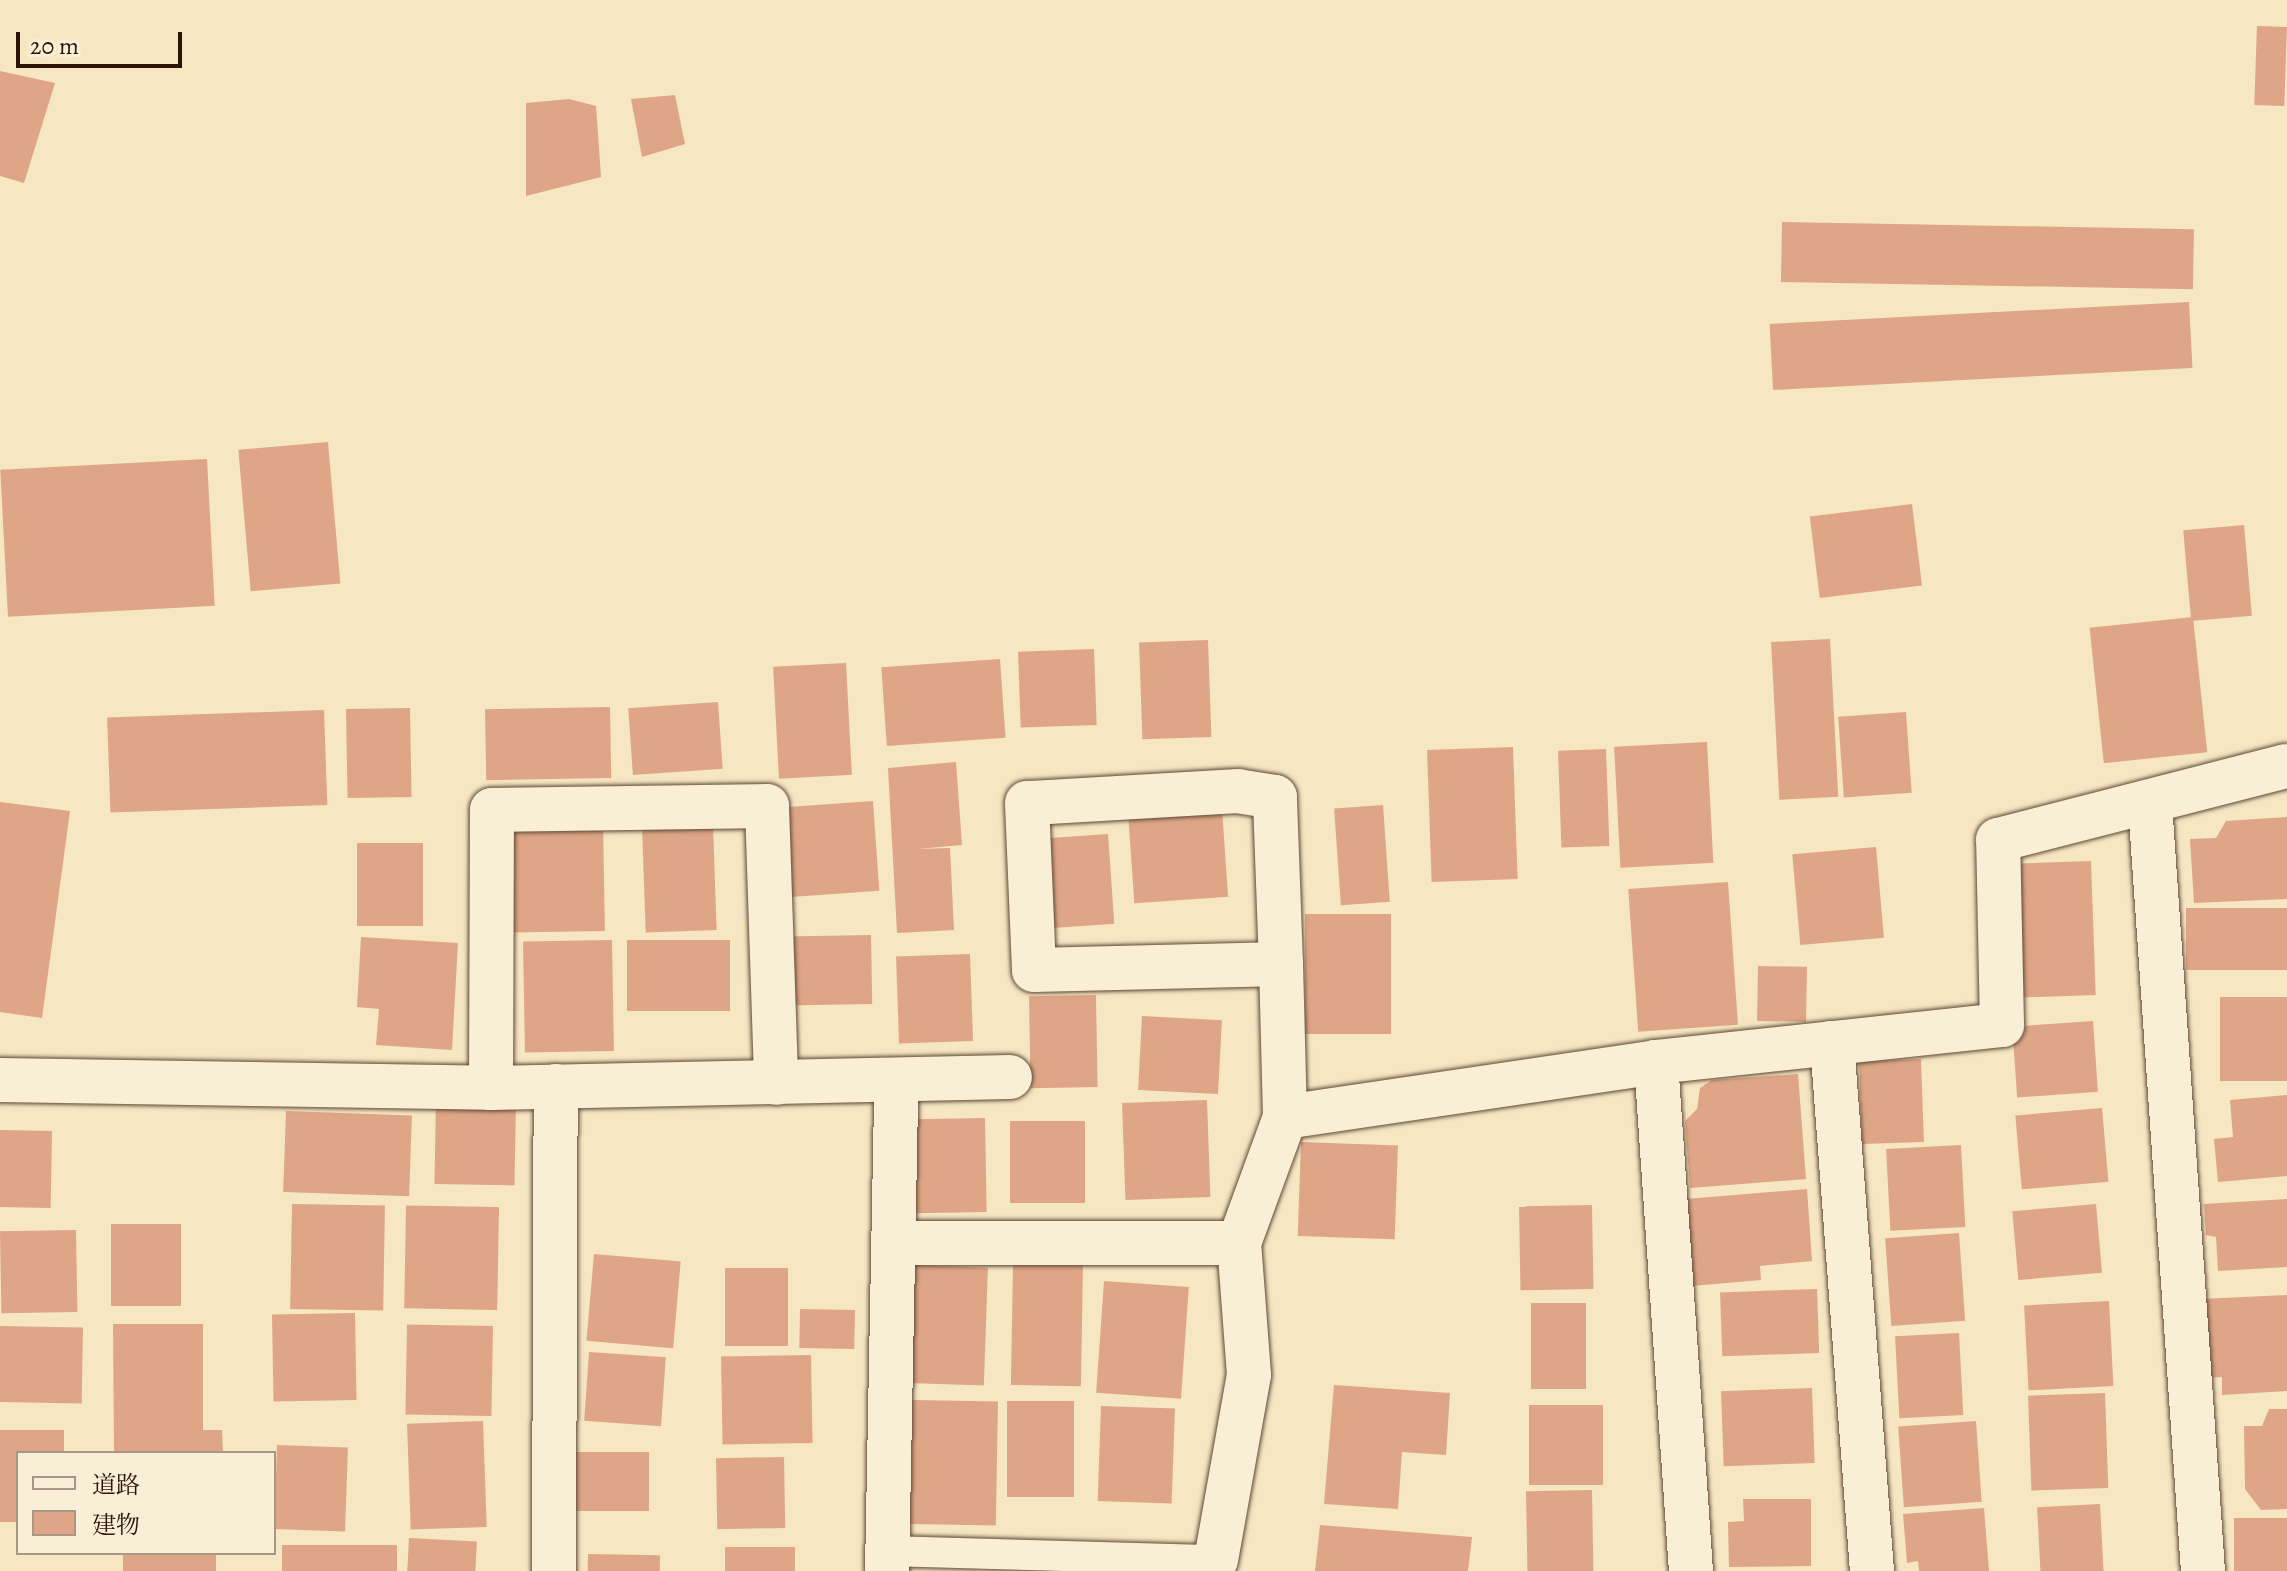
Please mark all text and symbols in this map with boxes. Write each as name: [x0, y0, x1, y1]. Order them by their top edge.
scale bar: [20, 16, 186, 66]
text: 20 m: [30, 30, 79, 62]
legend: [16, 1451, 276, 1555]
text: 道路: [92, 1469, 140, 1501]
text: 建物: [92, 1509, 140, 1541]

